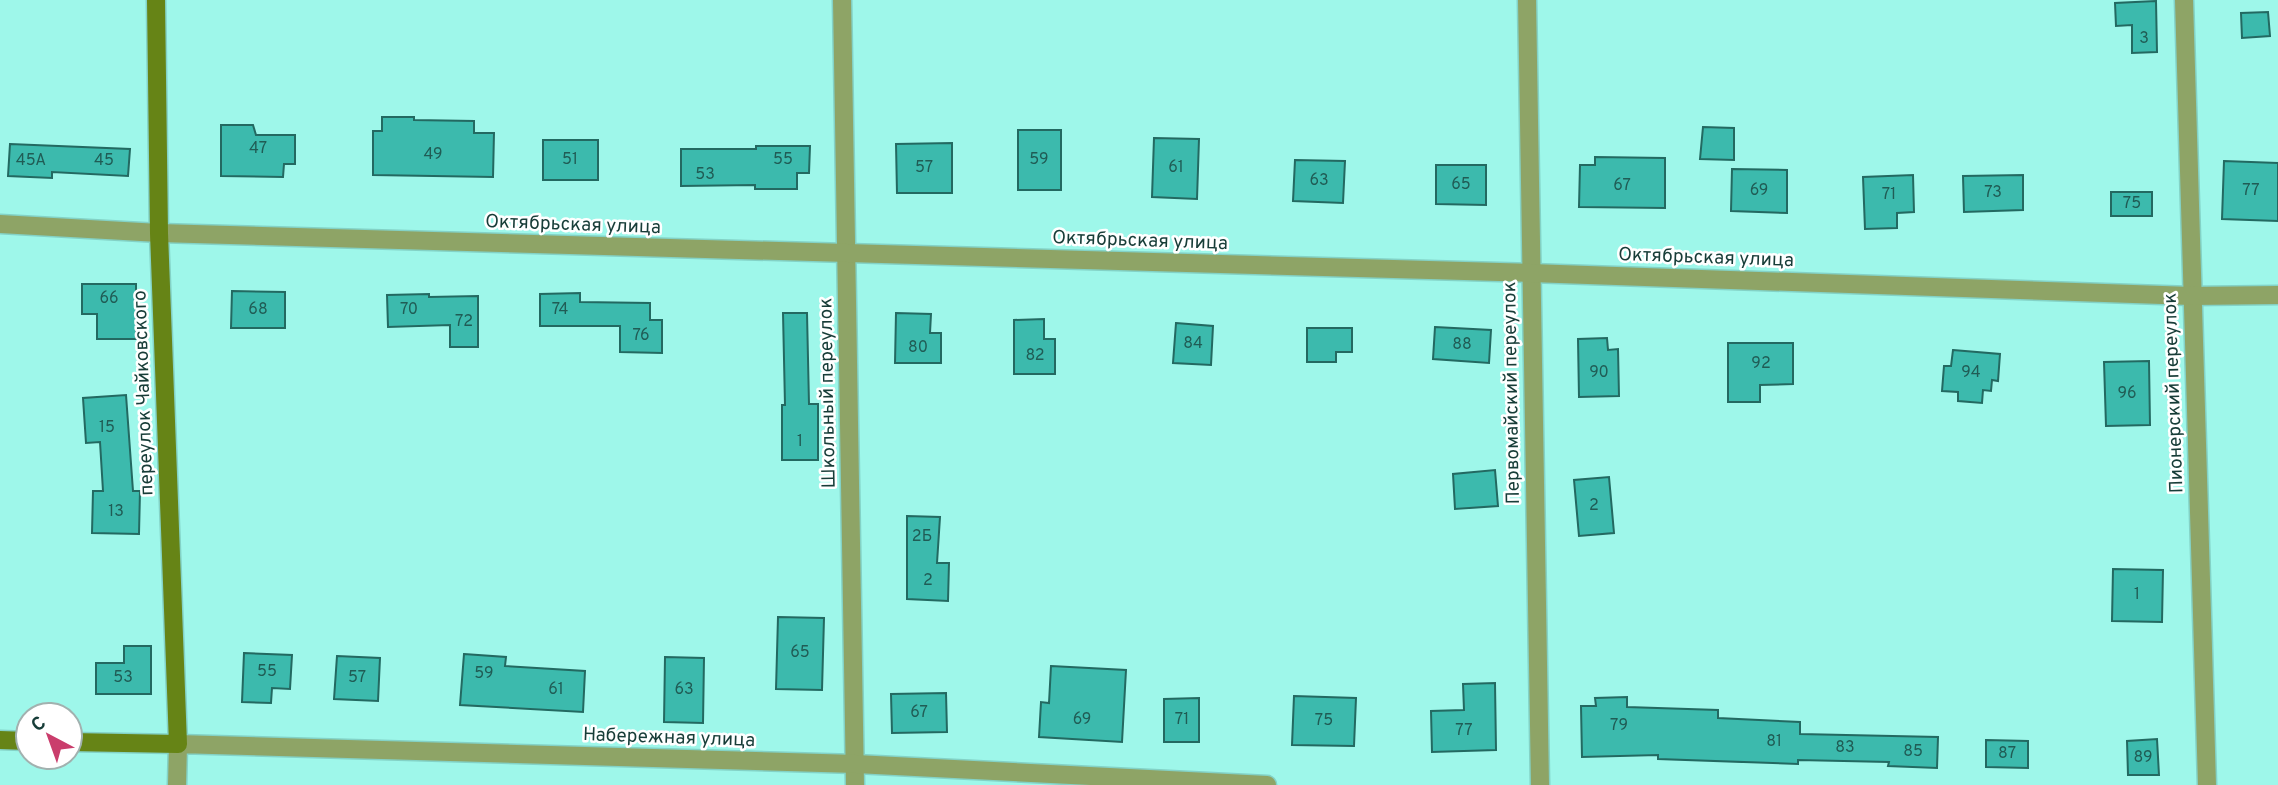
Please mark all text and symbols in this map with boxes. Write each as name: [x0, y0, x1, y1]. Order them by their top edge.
house number: 3: [2139, 29, 2149, 49]
house number: 47: [249, 139, 267, 159]
house number: 49: [423, 145, 443, 165]
house number: 51: [562, 150, 578, 170]
house number: 55: [773, 150, 793, 170]
house number: 59: [1029, 150, 1049, 170]
house number: 45А: [16, 151, 46, 171]
house number: 45: [94, 151, 114, 171]
house number: 57: [915, 158, 933, 178]
house number: 61: [1168, 158, 1184, 178]
house number: 53: [695, 165, 715, 185]
house number: 63: [1309, 171, 1329, 191]
house number: 65: [1451, 175, 1471, 195]
house number: 67: [1613, 176, 1631, 196]
house number: 69: [1750, 181, 1768, 201]
house number: 77: [2242, 181, 2260, 201]
house number: 73: [1984, 183, 2002, 203]
house number: 71: [1882, 185, 1896, 205]
house number: 75: [2123, 194, 2141, 214]
street label: Октябрьская улица: [485, 210, 661, 240]
street label: Октябрьская улица: [1052, 226, 1228, 256]
street label: Октябрьская улица: [1618, 243, 1794, 273]
street label: Первомайский переулок: [1498, 281, 1526, 505]
house number: 66: [99, 289, 119, 309]
street label: переулок Чайковского: [128, 290, 160, 496]
street label: Пионерский переулок: [2159, 292, 2189, 494]
street label: Школьный переулок: [814, 297, 842, 488]
house number: 68: [248, 300, 268, 320]
house number: 70: [400, 300, 418, 320]
house number: 74: [552, 300, 568, 320]
house number: 72: [455, 312, 473, 332]
house number: 76: [632, 326, 650, 346]
house number: 84: [1183, 334, 1203, 354]
house number: 88: [1452, 335, 1472, 355]
house number: 80: [908, 338, 928, 358]
house number: 82: [1025, 346, 1045, 366]
house number: 92: [1751, 354, 1771, 374]
house number: 90: [1589, 363, 1609, 383]
house number: 94: [1961, 363, 1981, 383]
house number: 96: [2117, 384, 2137, 404]
house number: 15: [99, 418, 115, 438]
house number: 1: [797, 432, 803, 452]
house number: 2: [1589, 496, 1599, 516]
house number: 13: [108, 502, 124, 522]
house number: 2Б: [912, 527, 932, 547]
house number: 2: [923, 571, 933, 591]
house number: 1: [2134, 585, 2140, 605]
house number: 65: [790, 643, 810, 663]
house number: 55: [257, 662, 277, 682]
house number: 59: [474, 664, 494, 684]
house number: 53: [113, 668, 133, 688]
house number: 57: [348, 668, 366, 688]
house number: 61: [548, 680, 564, 700]
house number: 63: [674, 680, 694, 700]
north arrow: [14, 701, 84, 771]
house number: 67: [910, 703, 928, 723]
house number: 69: [1073, 710, 1091, 730]
house number: 71: [1175, 710, 1189, 730]
house number: 75: [1315, 711, 1333, 731]
text: С: [27, 712, 52, 738]
house number: 79: [1610, 716, 1628, 736]
house number: 77: [1455, 721, 1473, 741]
street label: Набережная улица: [582, 723, 756, 753]
house number: 81: [1766, 732, 1782, 752]
house number: 83: [1835, 738, 1855, 758]
house number: 85: [1903, 742, 1923, 762]
house number: 87: [1998, 744, 2016, 764]
house number: 89: [2133, 748, 2153, 768]

